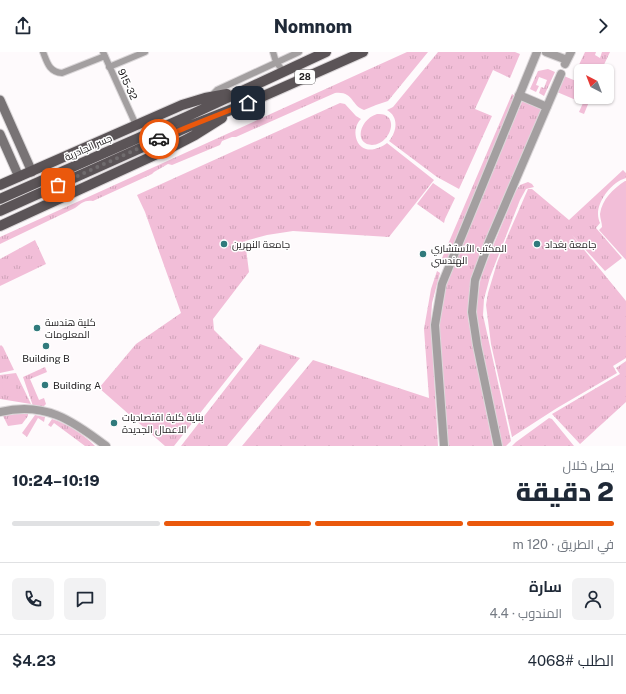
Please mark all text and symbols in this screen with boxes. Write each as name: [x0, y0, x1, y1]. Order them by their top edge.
icon: share: [12, 15, 34, 37]
icon: forward: [592, 15, 614, 37]
text: Nomnom: [274, 16, 352, 37]
north arrow: [574, 64, 614, 104]
map controls: [574, 64, 614, 104]
street label: 915-32: [116, 67, 140, 101]
road number: 28: [295, 70, 315, 84]
pin: [231, 86, 265, 120]
icon: home: [237, 92, 259, 114]
courier: [139, 119, 179, 159]
icon: car: [148, 128, 170, 150]
street label: جسر الجادرية: [62, 131, 114, 163]
pin: [41, 168, 75, 202]
icon: bag: [47, 174, 69, 196]
place label: جامعة النهرين: [232, 238, 290, 251]
place label: جامعة بغداد: [545, 238, 596, 250]
marker: جامعة النهرين: [219, 239, 229, 249]
marker: جامعة بغداد: [532, 239, 542, 249]
place label: المكتب الأستشاري الهندسي: [431, 242, 507, 268]
marker: المكتب الأستشاري الهندسي: [418, 249, 428, 259]
place label: كلية هندسة المعلومات: [45, 316, 96, 340]
marker: كلية هندسة المعلومات: [32, 323, 42, 333]
marker: Building B: [41, 341, 51, 351]
place label: Building B: [22, 352, 70, 364]
place label: Building A: [53, 379, 101, 391]
marker: Building A: [40, 380, 50, 390]
place label: بناية كلية اقتصاديات الاعمال الجديدة: [122, 411, 203, 436]
marker: بناية كلية اقتصاديات الاعمال الجديدة: [109, 418, 119, 428]
text: يصل خلال: [563, 458, 614, 473]
text: 10:19–10:24: [12, 472, 100, 489]
text: 2 دقيقة: [516, 476, 614, 507]
text: في الطريق · 120 m: [513, 537, 614, 552]
button: phone: [12, 578, 54, 620]
button: chat: [64, 578, 106, 620]
text: سارة: [529, 578, 562, 595]
button: person: [572, 578, 614, 620]
text: المندوب · 4.4: [490, 606, 562, 621]
text: $4.23: [12, 652, 56, 669]
text: الطلب #4068: [528, 652, 614, 669]

